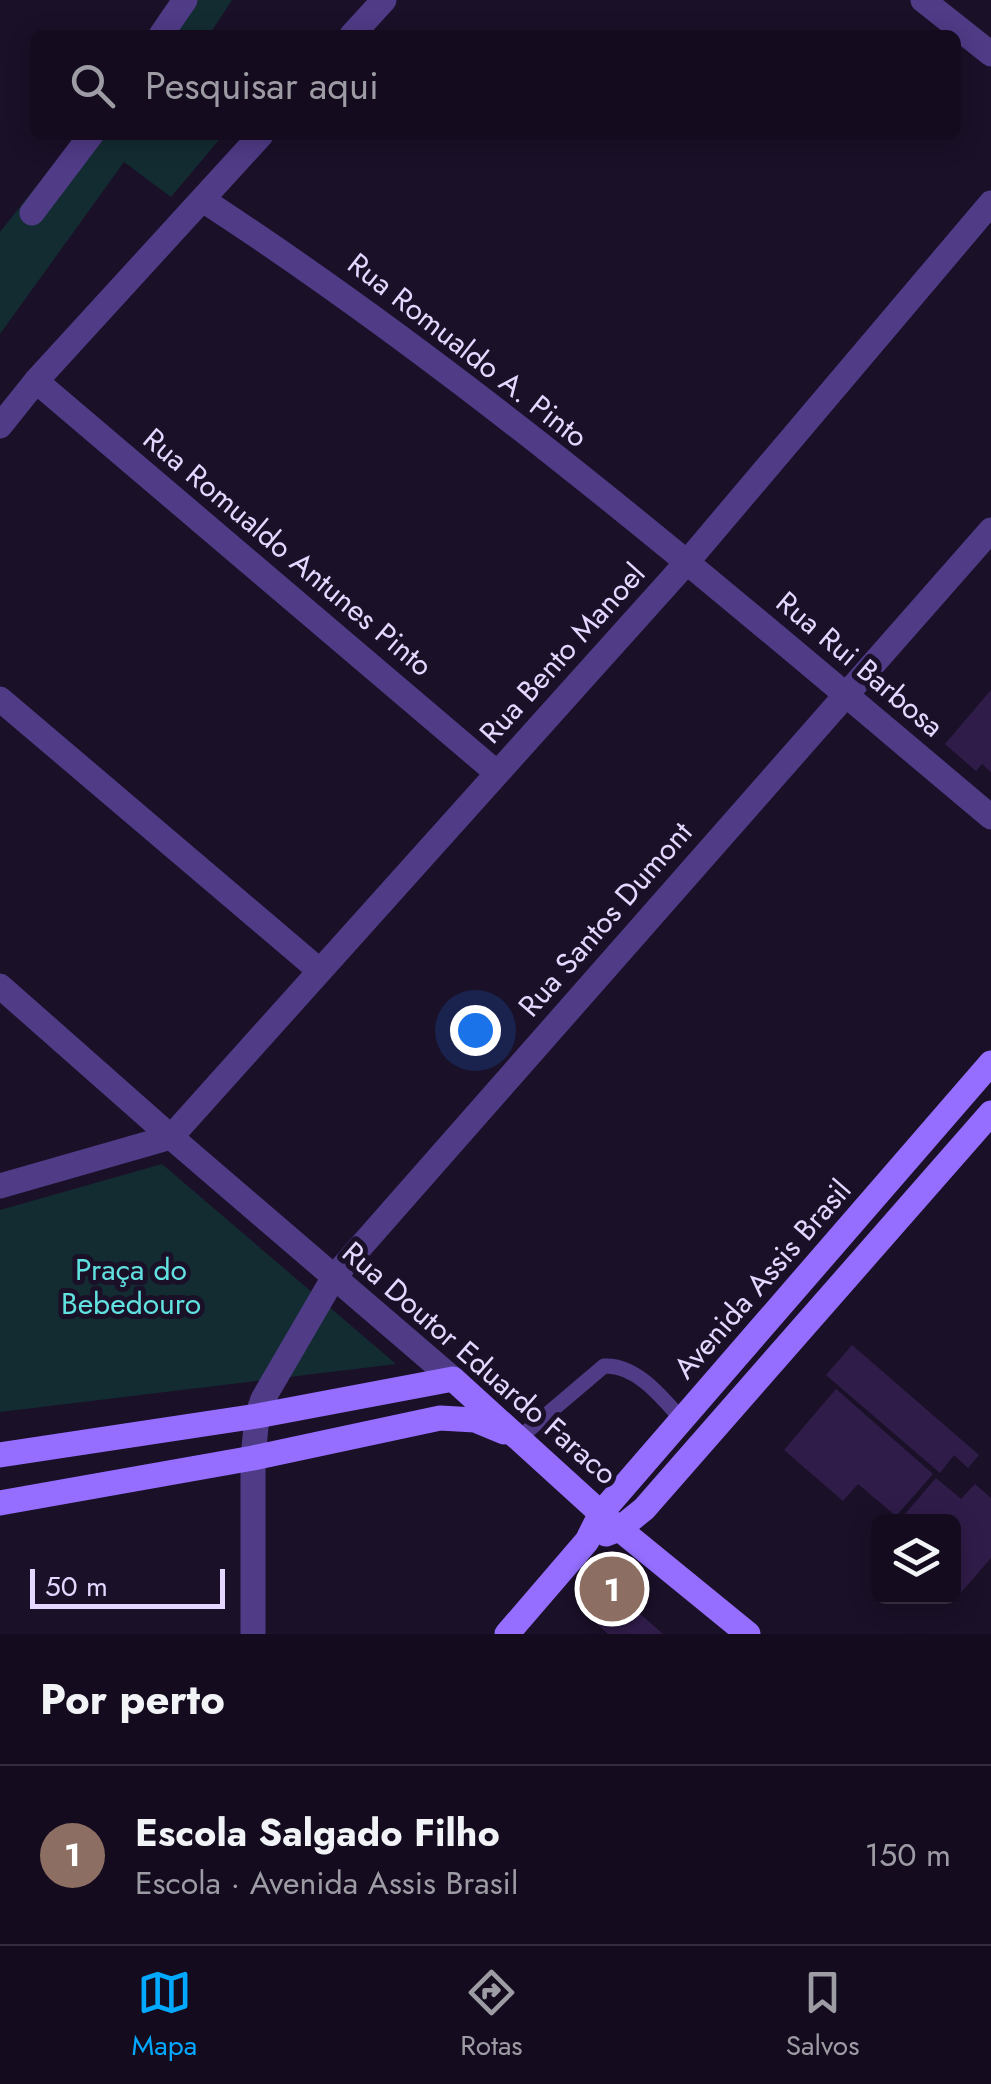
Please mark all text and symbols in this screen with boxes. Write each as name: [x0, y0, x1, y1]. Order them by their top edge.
search box: [30, 30, 961, 140]
icon: search: [65, 58, 120, 113]
text: Pesquisar aqui: [145, 58, 379, 113]
street label: Rua Romualdo A. Pinto: [339, 242, 597, 458]
street label: Rua Romualdo Antunes Pinto: [134, 418, 442, 686]
street label: Rua Bento Manoel: [469, 553, 655, 753]
street label: Rua Rui Barbosa: [767, 581, 953, 747]
street label: Rua Santos Dumont: [508, 811, 702, 1026]
your location: [450, 1005, 501, 1056]
street label: Avenida Assis Brasil: [663, 1170, 861, 1388]
street label: Rua Doutor Eduardo Faraco: [333, 1231, 627, 1495]
park label: Praça do Bebedouro: [61, 1248, 201, 1325]
map controls: [871, 1514, 961, 1604]
button: layers: [871, 1514, 961, 1604]
pin: 1: [580, 1552, 644, 1626]
scale bar: [30, 1564, 225, 1608]
text: 50 m: [45, 1566, 108, 1607]
text: Por perto: [40, 1669, 225, 1730]
text: Escola Salgado Filho: [135, 1805, 500, 1860]
text: 1: [64, 1832, 81, 1878]
text: 150 m: [865, 1832, 951, 1878]
text: Escola · Avenida Assis Brasil: [135, 1860, 518, 1906]
tab: Mapa: [132, 1965, 197, 2066]
tab: Rotas: [460, 1965, 523, 2066]
tab: Salvos: [786, 1965, 859, 2066]

